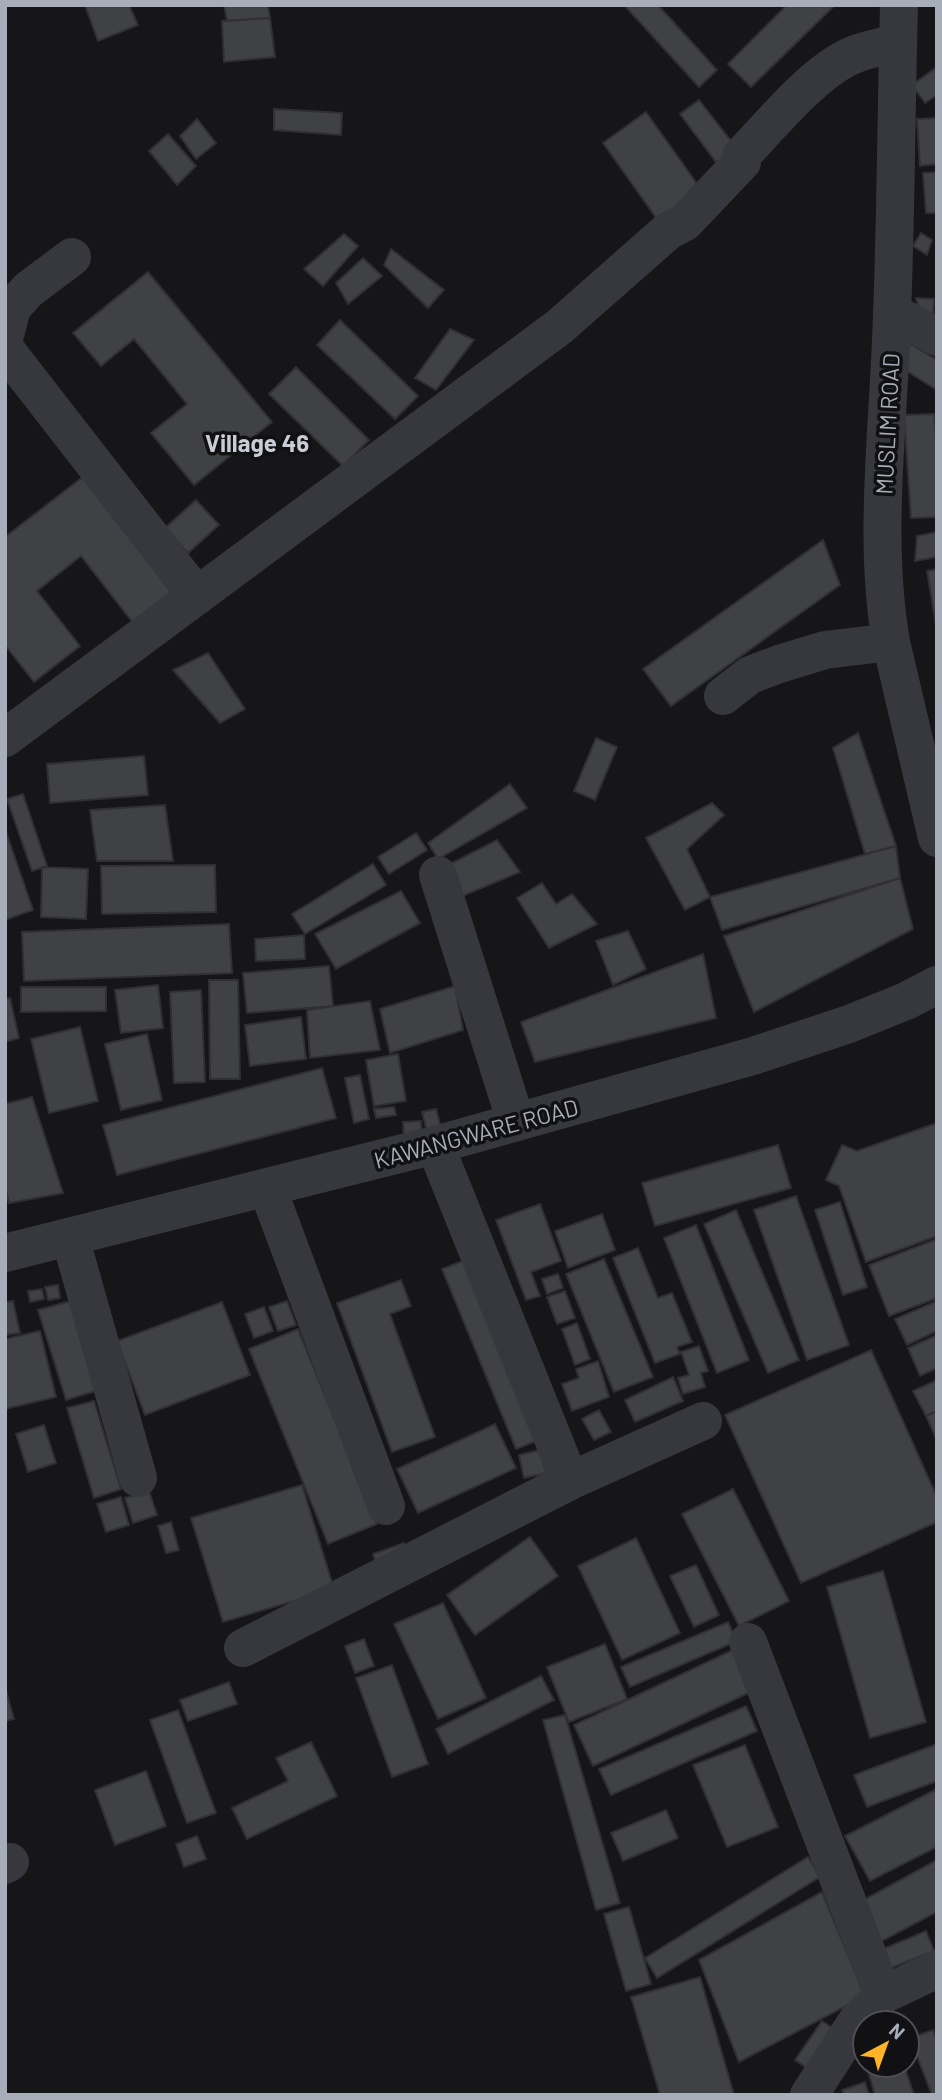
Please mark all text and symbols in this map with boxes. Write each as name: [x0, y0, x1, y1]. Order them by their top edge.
street label: MUSLIM ROAD: [869, 353, 905, 495]
district label: Village 46: [205, 428, 309, 457]
street label: KAWANGWARE ROAD: [371, 1092, 581, 1174]
north arrow: [851, 2009, 921, 2079]
text: N: [885, 2018, 910, 2044]

